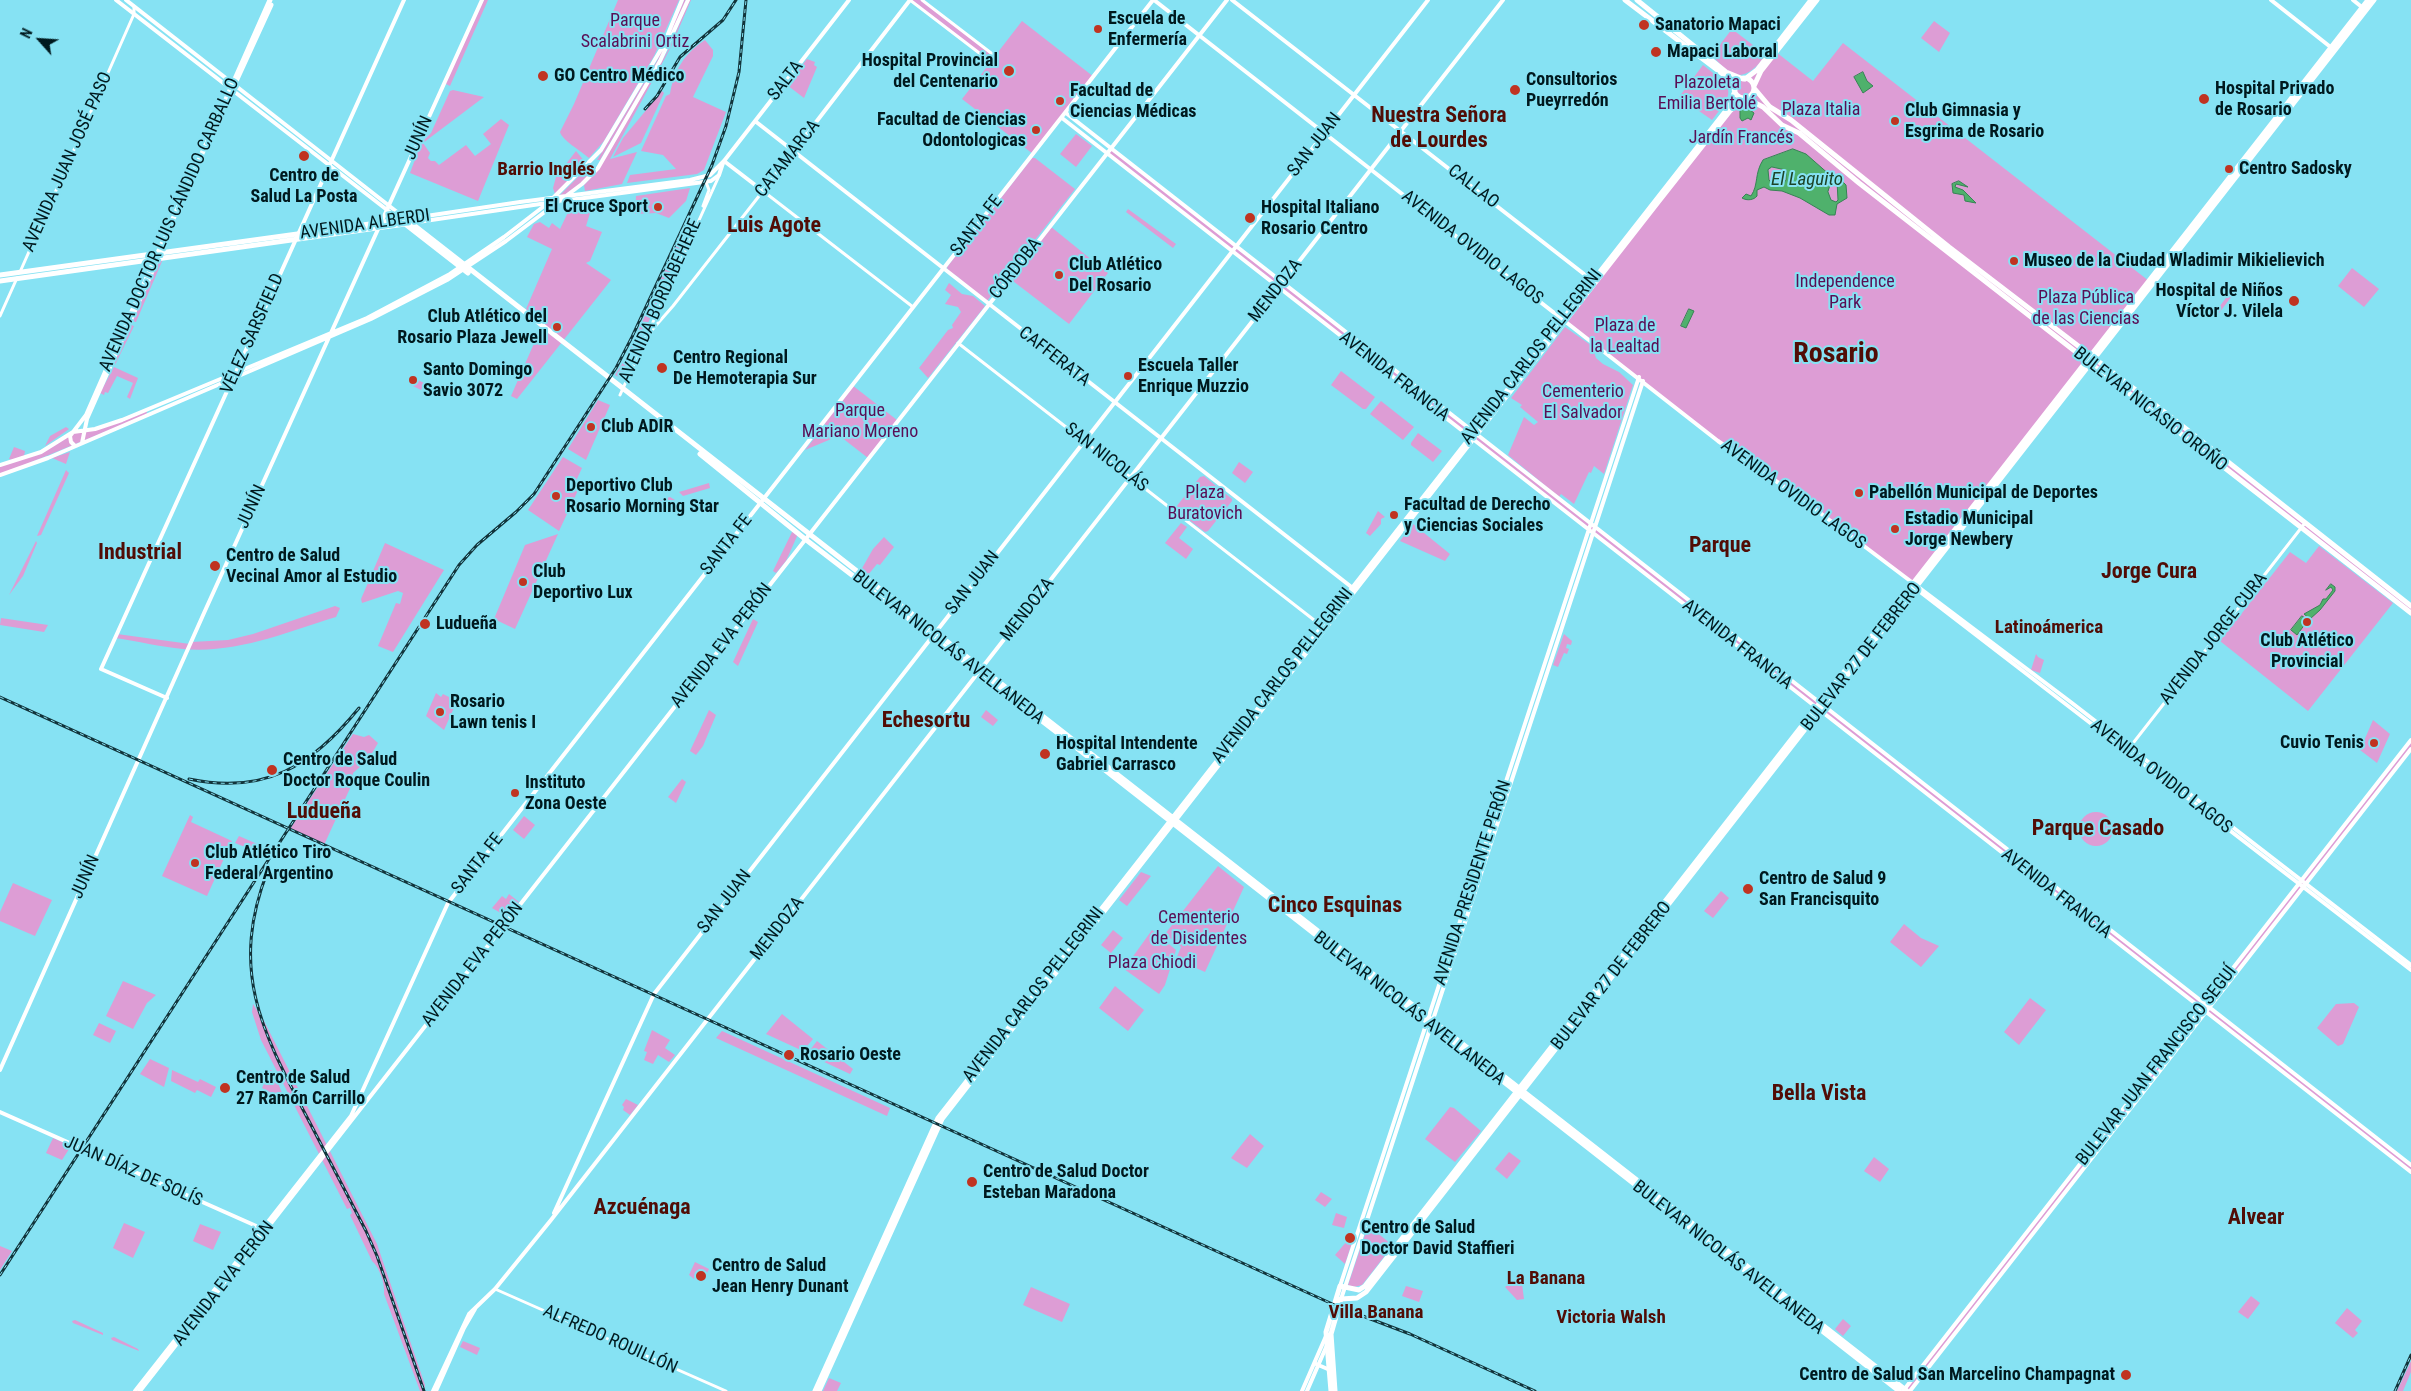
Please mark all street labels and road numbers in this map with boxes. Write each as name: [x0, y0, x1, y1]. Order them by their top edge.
street label: SALTA: [764, 57, 808, 105]
street label: AVENIDA JUAN JOSÉ PASO: [19, 69, 117, 255]
street label: AVENIDA DOCTOR LUIS CÁNDIDO CARBALLO: [95, 75, 245, 375]
street label: SAN JUAN: [1283, 109, 1347, 181]
street label: JUNÍN: [400, 113, 438, 163]
street label: CATAMARCA: [751, 116, 825, 202]
street label: CALLAO: [1443, 160, 1503, 214]
street label: AVENIDA OVIDIO LAGOS: [1397, 186, 1547, 310]
street label: SANTA FE: [947, 191, 1007, 261]
street label: AVENIDA ALBERDI: [299, 205, 431, 245]
street label: AVENIDA BORDABEHERE: [615, 216, 707, 386]
street label: CÓRDOBA: [985, 234, 1047, 304]
street label: MENDOZA: [1245, 255, 1307, 327]
street label: AVENIDA CARLOS PELLEGRINI: [1457, 265, 1607, 449]
street label: VÉLEZ SARSFIELD: [217, 270, 289, 398]
street label: CAFFERATA: [1014, 322, 1094, 392]
street label: AVENIDA FRANCIA: [1335, 327, 1453, 427]
street label: BULEVAR NICASIO OROÑO: [2069, 343, 2231, 477]
street label: SAN NICOLÁS: [1060, 419, 1152, 497]
street label: AVENIDA OVIDIO LAGOS: [1716, 435, 1870, 555]
street label: JUNÍN: [233, 482, 271, 532]
street label: SANTA FE: [697, 510, 757, 580]
street label: SAN JUAN: [941, 547, 1005, 619]
street label: BULEVAR NICOLÁS AVELLANEDA: [848, 567, 1048, 729]
street label: AVENIDA JORGE CURA: [2156, 569, 2272, 709]
street label: MENDOZA: [997, 574, 1059, 646]
street label: BULEVAR 27 DE FEBRERO: [1797, 578, 1927, 736]
street label: AVENIDA EVA PERÓN: [667, 579, 777, 713]
street label: AVENIDA CARLOS PELLEGRINI: [1208, 584, 1358, 768]
street label: AVENIDA FRANCIA: [1678, 595, 1796, 695]
street label: AVENIDA OVIDIO LAGOS: [2086, 715, 2236, 839]
street label: AVENIDA PRESIDENTE PERÓN: [1430, 778, 1516, 988]
street label: SANTA FE: [448, 829, 508, 899]
street label: AVENIDA FRANCIA: [1997, 844, 2115, 944]
street label: JUNÍN: [67, 852, 105, 902]
street label: SAN JUAN: [693, 866, 757, 938]
street label: MENDOZA: [747, 893, 809, 965]
street label: BULEVAR 27 DE FEBRERO: [1547, 897, 1677, 1055]
street label: AVENIDA EVA PERÓN: [418, 898, 528, 1032]
street label: AVENIDA CARLOS PELLEGRINI: [959, 903, 1109, 1087]
street label: BULEVAR NICOLÁS AVELLANEDA: [1309, 928, 1509, 1090]
street label: BULEVAR JUAN FRANCISCO SEGUÍ: [2072, 962, 2242, 1170]
street label: JUAN DÍAZ DE SOLÍS: [61, 1132, 205, 1212]
street label: BULEVAR NICOLÁS AVELLANEDA: [1628, 1177, 1828, 1339]
street label: AVENIDA EVA PERÓN: [169, 1217, 279, 1351]
street label: ALFREDO ROUILLÓN: [539, 1301, 681, 1379]

